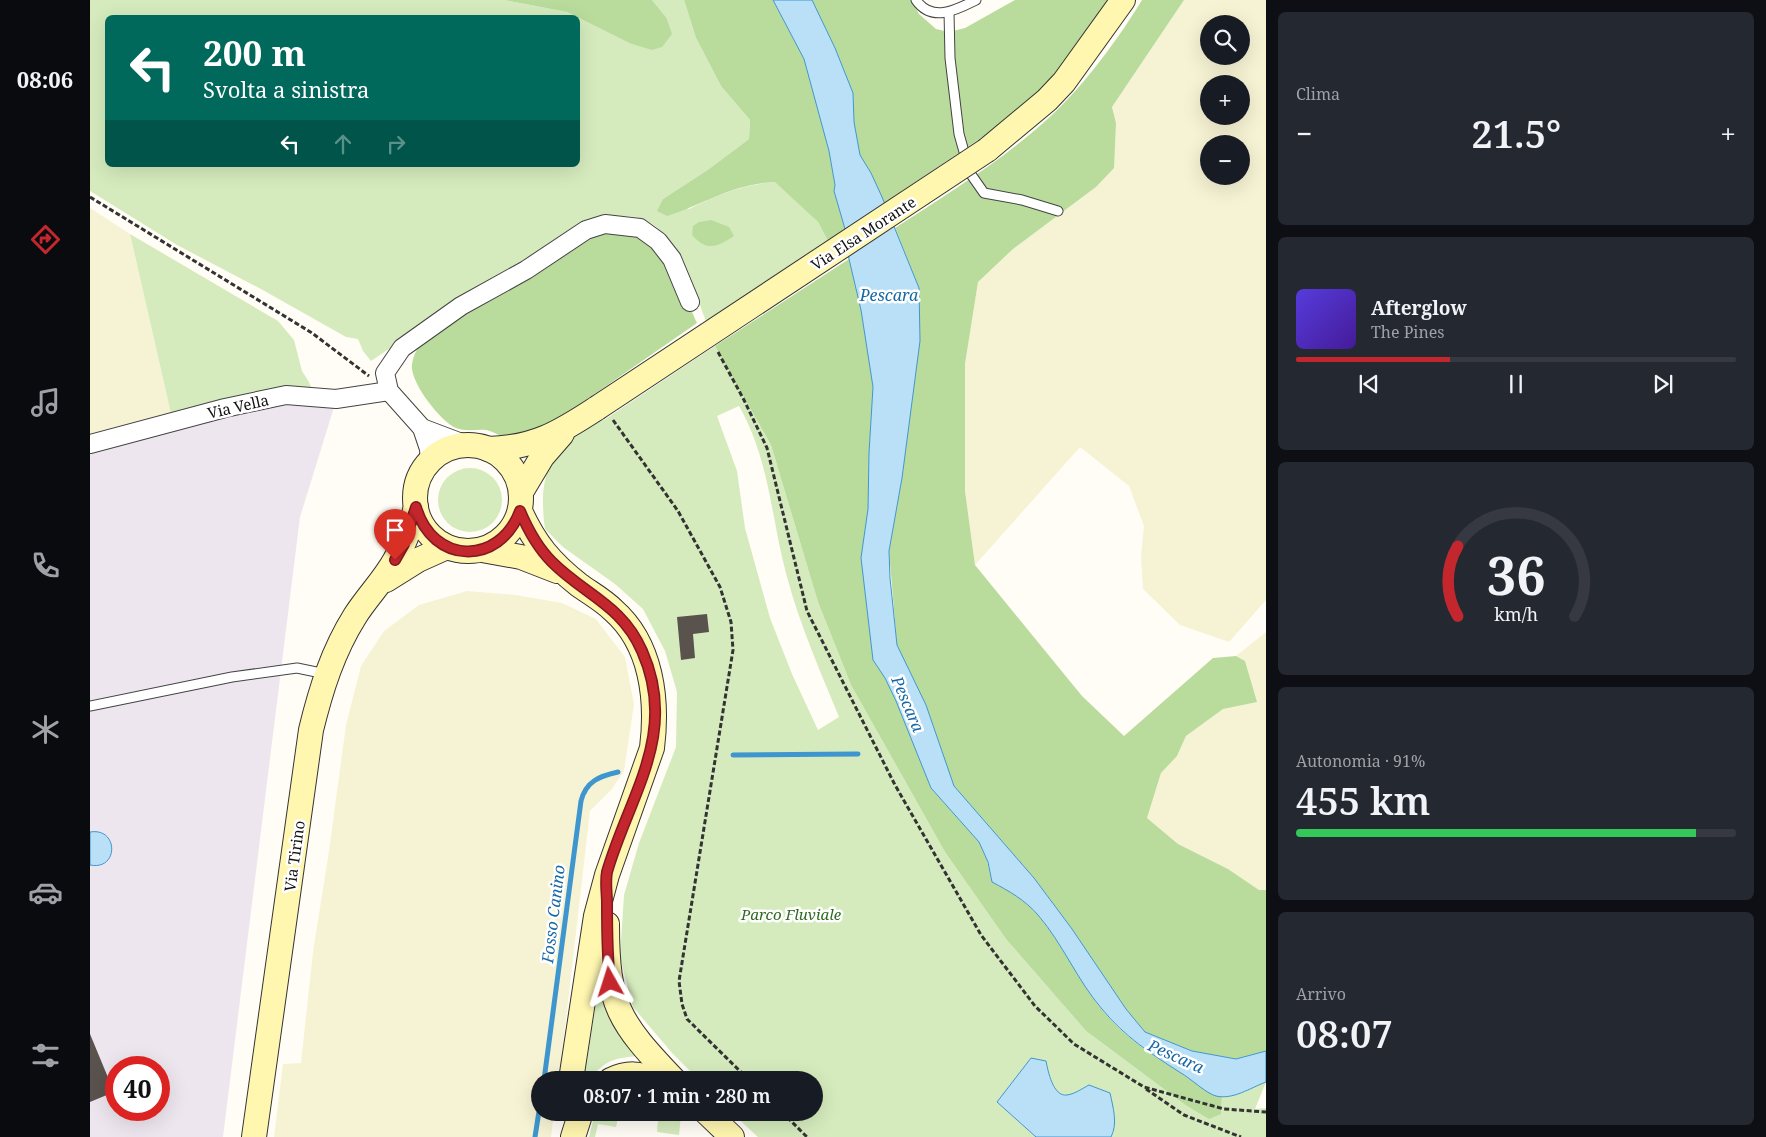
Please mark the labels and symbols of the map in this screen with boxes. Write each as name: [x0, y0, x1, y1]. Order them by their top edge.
street label: Via Elsa Morante: [807, 192, 919, 274]
water label: Pescara: [859, 284, 919, 306]
street label: Via Vella: [205, 389, 271, 423]
pin: [374, 509, 416, 560]
water label: Pescara: [886, 672, 930, 736]
street label: Via Tirino: [279, 819, 309, 893]
water label: Fosso Canino: [536, 864, 570, 965]
park label: Parco Fluviale: [740, 904, 842, 924]
position arrow: [583, 955, 635, 1007]
water label: Pescara: [1144, 1034, 1208, 1078]
speed limit sign: 40: [105, 1056, 170, 1121]

